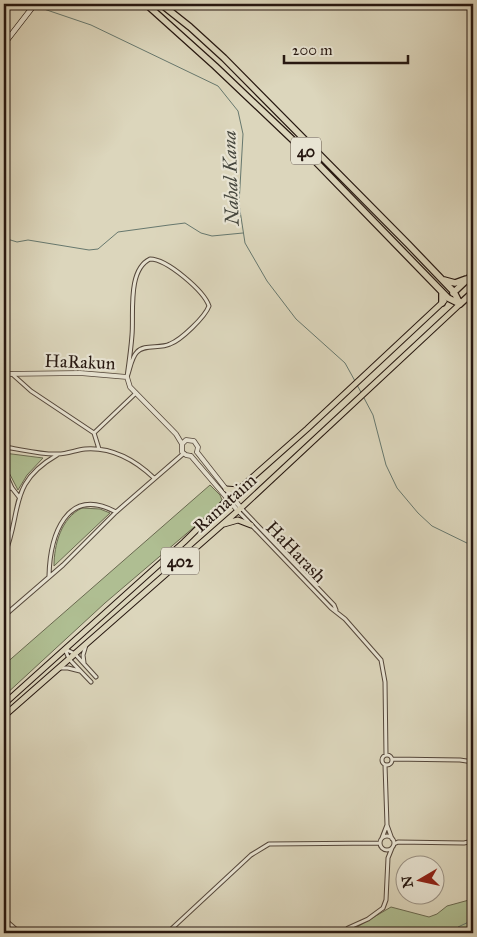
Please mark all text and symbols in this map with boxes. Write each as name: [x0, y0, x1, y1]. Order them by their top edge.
scale bar: [284, 32, 408, 64]
text: 200 m: [292, 41, 333, 59]
water label: Nahal Kana: [217, 130, 244, 227]
road number: 40: [291, 138, 321, 164]
street label: HaRakun: [44, 350, 116, 374]
street label: Ramataim: [189, 469, 261, 537]
street label: HaHarash: [261, 517, 331, 587]
road number: 402: [161, 548, 199, 574]
north arrow: [394, 854, 444, 904]
text: N: [398, 875, 417, 889]

